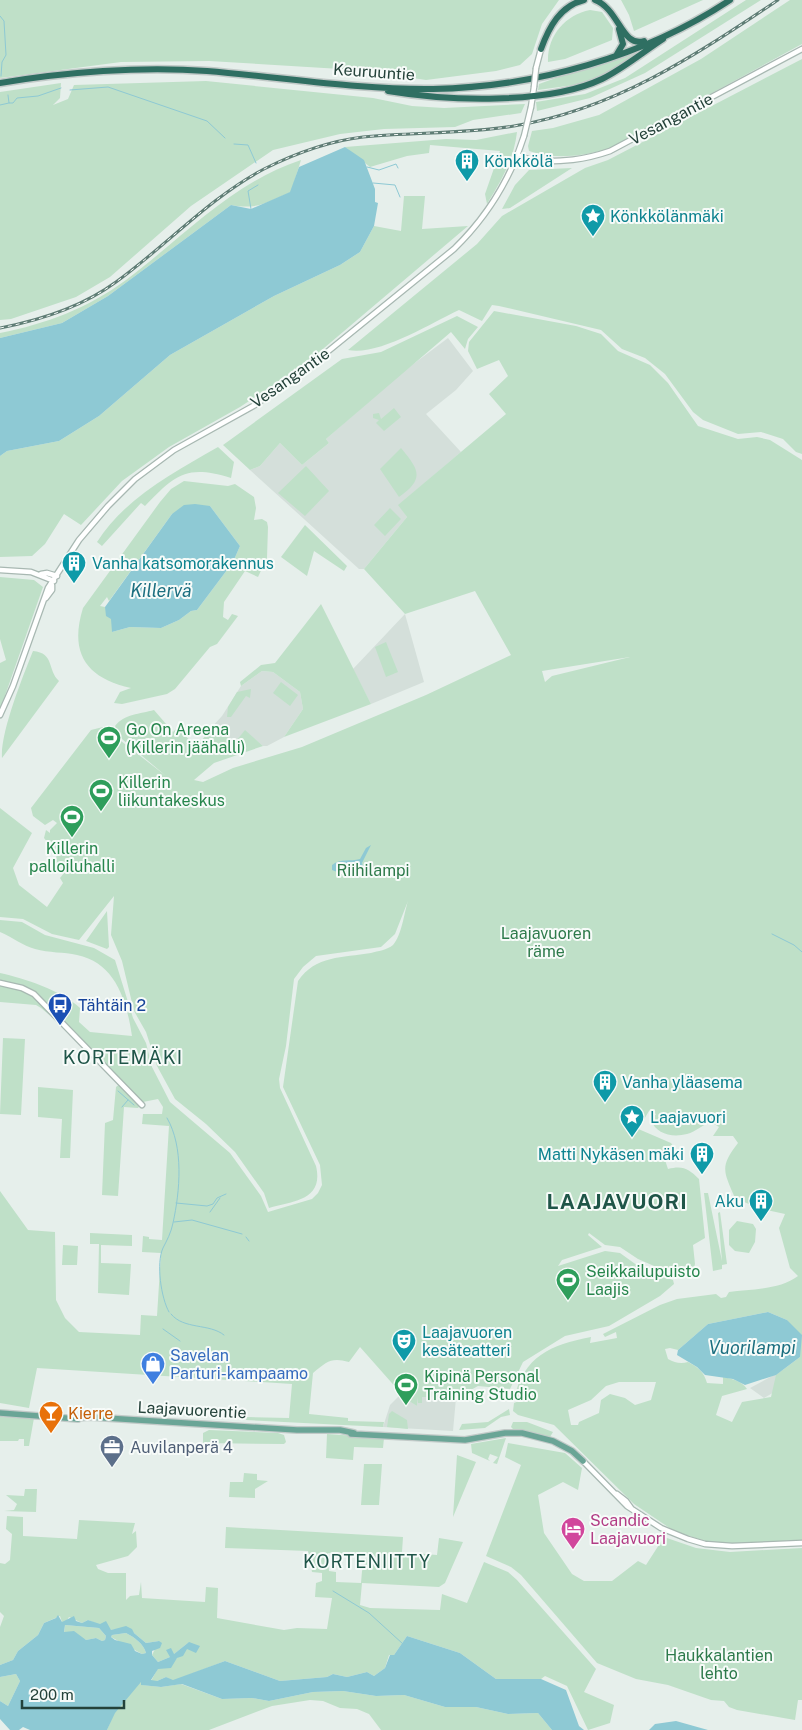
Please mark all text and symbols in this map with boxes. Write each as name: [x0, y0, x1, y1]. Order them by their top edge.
street label: Keuruuntie: [332, 60, 416, 84]
street label: Vesangantie: [626, 89, 716, 149]
building icon: Könkkölä: [454, 148, 480, 182]
place label: Könkkölä: [484, 152, 553, 171]
place icon: Könkkölänmäki: [580, 203, 606, 237]
place label: Könkkölänmäki: [610, 207, 724, 226]
street label: Vesangantie: [247, 344, 333, 412]
building icon: Vanha katsomorakennus: [61, 550, 87, 584]
place label: Vanha katsomorakennus: [92, 554, 274, 573]
water label: Killervä: [130, 580, 192, 601]
place label: Go On Areena (Killerin jäähalli): [126, 720, 246, 757]
sports icon: Go On Areena (Killerin jäähalli): [96, 725, 122, 759]
place label: Killerin liikuntakeskus: [118, 773, 225, 810]
sports icon: Killerin liikuntakeskus: [88, 778, 114, 812]
sports icon: Killerin palloiluhalli: [59, 804, 85, 838]
place label: Killerin palloiluhalli: [29, 839, 115, 876]
park label: Riihilampi: [336, 861, 410, 880]
park label: Laajavuoren räme: [501, 924, 591, 961]
bus stop icon: Tähtäin 2: [47, 992, 73, 1026]
place label: Tähtäin 2: [78, 996, 146, 1015]
district label: KORTEMÄKI: [63, 1046, 183, 1068]
building icon: Vanha yläasema: [592, 1069, 618, 1103]
place label: Vanha yläasema: [622, 1073, 743, 1092]
place icon: Laajavuori: [619, 1104, 645, 1138]
place label: Laajavuori: [650, 1108, 726, 1127]
building icon: Matti Nykäsen mäki: [689, 1141, 715, 1175]
place label: Matti Nykäsen mäki: [538, 1145, 684, 1164]
building icon: Aku: [748, 1188, 774, 1222]
district label: LAAJAVUORI: [546, 1189, 688, 1214]
place label: Aku: [715, 1192, 744, 1211]
place label: Seikkailupuisto Laajis: [586, 1262, 700, 1299]
sports icon: Seikkailupuisto Laajis: [555, 1267, 581, 1301]
place label: Laajavuoren kesäteatteri: [422, 1323, 512, 1360]
theatre icon: Laajavuoren kesäteatteri: [391, 1328, 417, 1362]
water label: Vuorilampi: [708, 1337, 796, 1358]
place label: Savelan Parturi-kampaamo: [170, 1346, 308, 1383]
shop icon: Savelan Parturi-kampaamo: [140, 1351, 166, 1385]
place label: Kipinä Personal Training Studio: [424, 1367, 540, 1404]
sports icon: Kipinä Personal Training Studio: [393, 1372, 419, 1406]
street label: Laajavuorentie: [137, 1398, 247, 1422]
bar icon: Kierre: [38, 1400, 64, 1434]
place label: Kierre: [68, 1404, 113, 1423]
office icon: Auvilanperä 4: [99, 1434, 125, 1468]
place label: Auvilanperä 4: [130, 1438, 233, 1457]
place label: Scandic Laajavuori: [590, 1511, 666, 1548]
hotel icon: Scandic Laajavuori: [560, 1516, 586, 1550]
district label: KORTENIITTY: [303, 1551, 431, 1572]
park label: Haukkalantien lehto: [665, 1646, 773, 1683]
scale bar: [22, 1678, 125, 1710]
text: 200 m: [30, 1686, 74, 1703]

